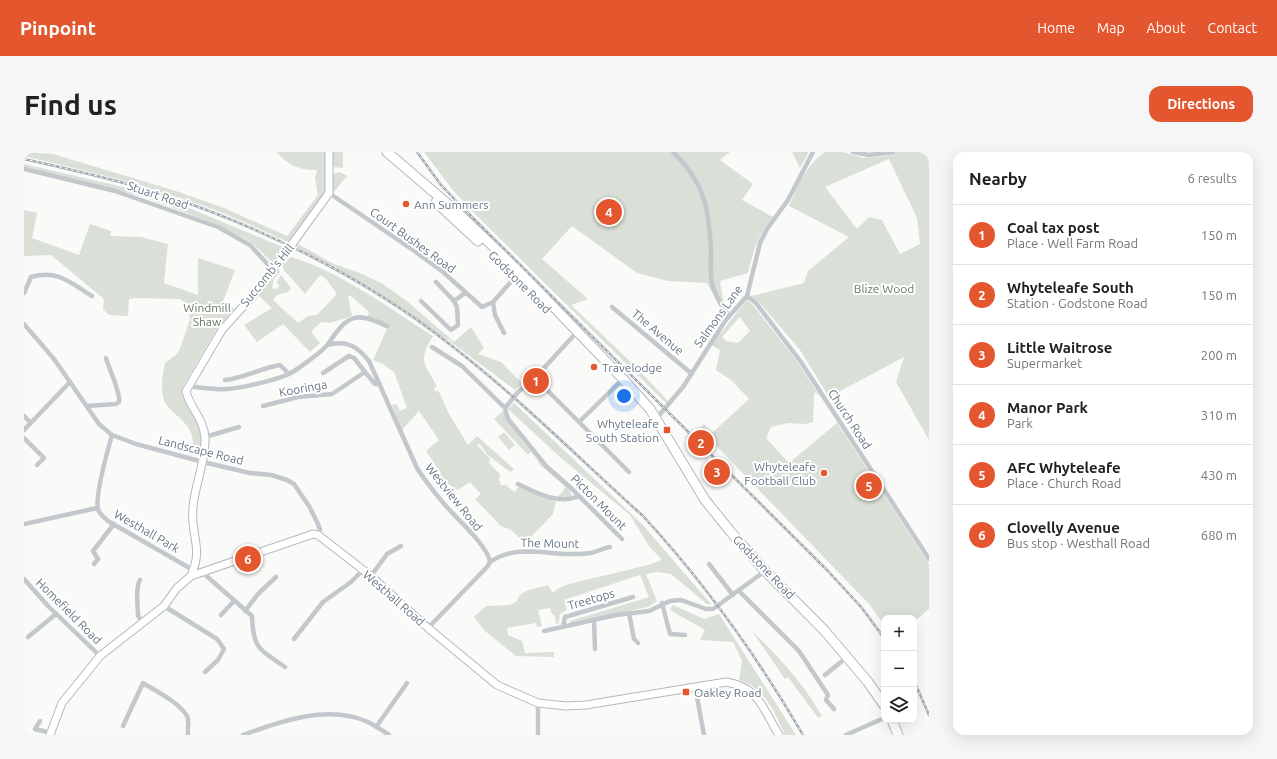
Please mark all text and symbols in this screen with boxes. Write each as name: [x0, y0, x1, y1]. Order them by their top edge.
text: Pinpoint: [20, 17, 96, 39]
text: Home: [1037, 20, 1075, 36]
text: Map: [1097, 20, 1125, 36]
text: About: [1147, 20, 1186, 36]
text: Contact: [1208, 20, 1257, 36]
button: Directions: [1149, 86, 1253, 122]
text: Find us: [24, 89, 117, 120]
text: Nearby: [969, 169, 1027, 188]
text: 6 results: [1187, 171, 1237, 185]
street label: Stuart Road: [126, 178, 190, 212]
pin: 4: [596, 197, 622, 227]
place label: Ann Summers: [414, 198, 489, 211]
marker: Ann Summers: [401, 199, 411, 209]
street label: Court Bushes Road: [368, 205, 458, 275]
text: Coal tax post: [1007, 219, 1099, 236]
text: 1: [978, 228, 986, 242]
text: 150 m: [1201, 228, 1237, 242]
text: Place · Well Farm Road: [1007, 236, 1138, 250]
street label: Succomb's Hill: [238, 241, 296, 309]
street label: Godstone Road: [486, 248, 554, 316]
text: Whyteleafe South: [1007, 279, 1134, 296]
street label: Salmons Lane: [691, 282, 745, 350]
park label: Blize Wood: [854, 282, 914, 295]
text: 2: [978, 288, 986, 302]
text: 150 m: [1201, 288, 1237, 302]
text: Station · Godstone Road: [1007, 296, 1148, 310]
park label: Windmill Shaw: [183, 301, 231, 328]
street label: The Avenue: [630, 307, 686, 357]
text: Little Waitrose: [1007, 339, 1112, 356]
text: 3: [978, 348, 986, 362]
text: 200 m: [1201, 348, 1237, 362]
text: Supermarket: [1007, 356, 1082, 370]
place label: Travelodge: [602, 361, 662, 374]
marker: Travelodge: [589, 362, 599, 372]
pin: 1: [523, 366, 549, 396]
street label: Kooringa: [278, 377, 328, 399]
your location: [614, 386, 634, 406]
street label: Church Road: [826, 387, 874, 451]
text: Manor Park: [1007, 399, 1088, 416]
text: 4: [978, 408, 986, 422]
text: 310 m: [1201, 408, 1237, 422]
text: Park: [1007, 416, 1033, 430]
place label: Whyteleafe South Station: [586, 417, 659, 444]
marker: Whyteleafe South Station: [662, 425, 672, 435]
pin: 2: [688, 428, 714, 458]
street label: Landscape Road: [157, 433, 245, 467]
pin: 3: [704, 457, 730, 487]
text: AFC Whyteleafe: [1007, 459, 1121, 476]
place label: Whyteleafe Football Club: [744, 460, 816, 487]
street label: Westview Road: [423, 461, 485, 533]
marker: Whyteleafe Football Club: [819, 468, 829, 478]
text: 5: [978, 468, 986, 482]
text: 430 m: [1201, 468, 1237, 482]
pin: 5: [856, 471, 882, 501]
street label: Picton Mount: [569, 472, 630, 533]
text: Place · Church Road: [1007, 476, 1121, 490]
street label: Westhall Park: [112, 507, 182, 555]
text: Clovelly Avenue: [1007, 519, 1120, 536]
text: 6: [978, 528, 986, 542]
text: 680 m: [1201, 528, 1237, 542]
street label: Godstone Road: [731, 533, 797, 601]
street label: The Mount: [521, 536, 580, 550]
text: Bus stop · Westhall Road: [1007, 536, 1150, 550]
pin: 6: [235, 544, 261, 574]
street label: Westhall Road: [361, 568, 427, 628]
street label: Homefield Road: [34, 576, 104, 646]
street label: Treetops: [566, 586, 616, 612]
map controls: [881, 615, 917, 723]
button: +: [881, 615, 917, 651]
button: −: [881, 651, 917, 687]
place label: Oakley Road: [694, 686, 762, 699]
marker: Oakley Road: [681, 687, 691, 697]
button: layers: [881, 687, 917, 723]

